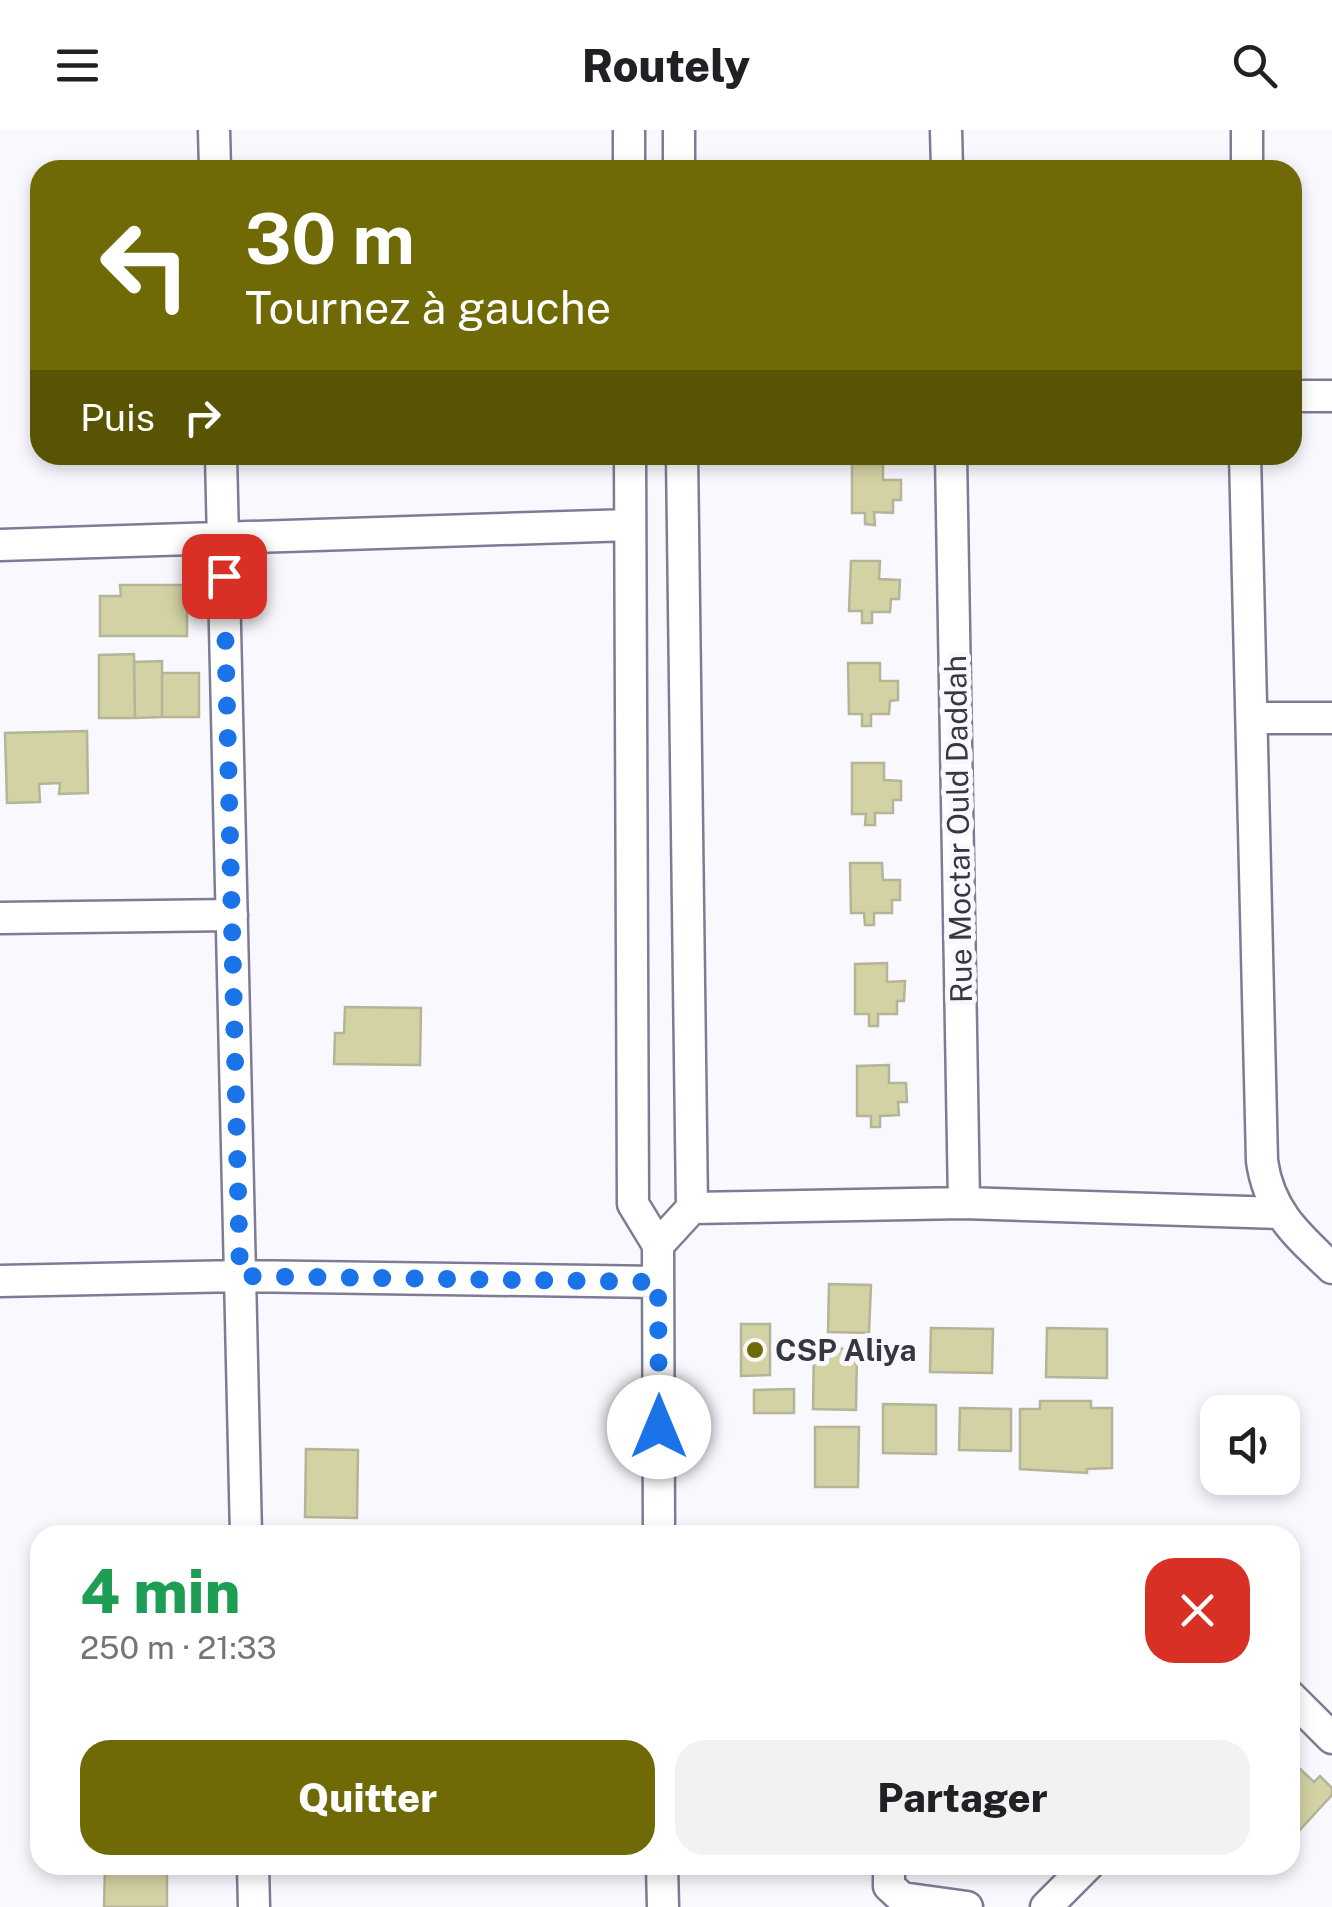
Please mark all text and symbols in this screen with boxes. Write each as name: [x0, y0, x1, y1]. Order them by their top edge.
icon: menu: [50, 38, 105, 93]
icon: search: [1227, 38, 1282, 93]
text: Routely: [582, 39, 750, 92]
text: 30 m: [245, 197, 415, 280]
icon: left: [80, 200, 210, 330]
text: Tournez à gauche: [245, 281, 611, 334]
icon: right: [175, 390, 230, 445]
text: Puis: [80, 395, 155, 440]
pin: [182, 534, 267, 619]
icon: arrive: [197, 549, 252, 604]
street label: Rue Moctar Ould Daddah: [937, 655, 979, 1003]
place label: CSP Aliya: [775, 1332, 916, 1368]
marker: CSP Aliya: [744, 1339, 766, 1361]
position arrow: [607, 1375, 711, 1479]
map controls: [1200, 1395, 1300, 1495]
button: sound: [1200, 1395, 1300, 1495]
text: 4 min: [80, 1556, 240, 1627]
button: close: [1145, 1558, 1250, 1663]
text: 250 m · 21:33: [80, 1629, 277, 1666]
button: Quitter: [80, 1740, 655, 1855]
button: Partager: [675, 1740, 1250, 1855]

